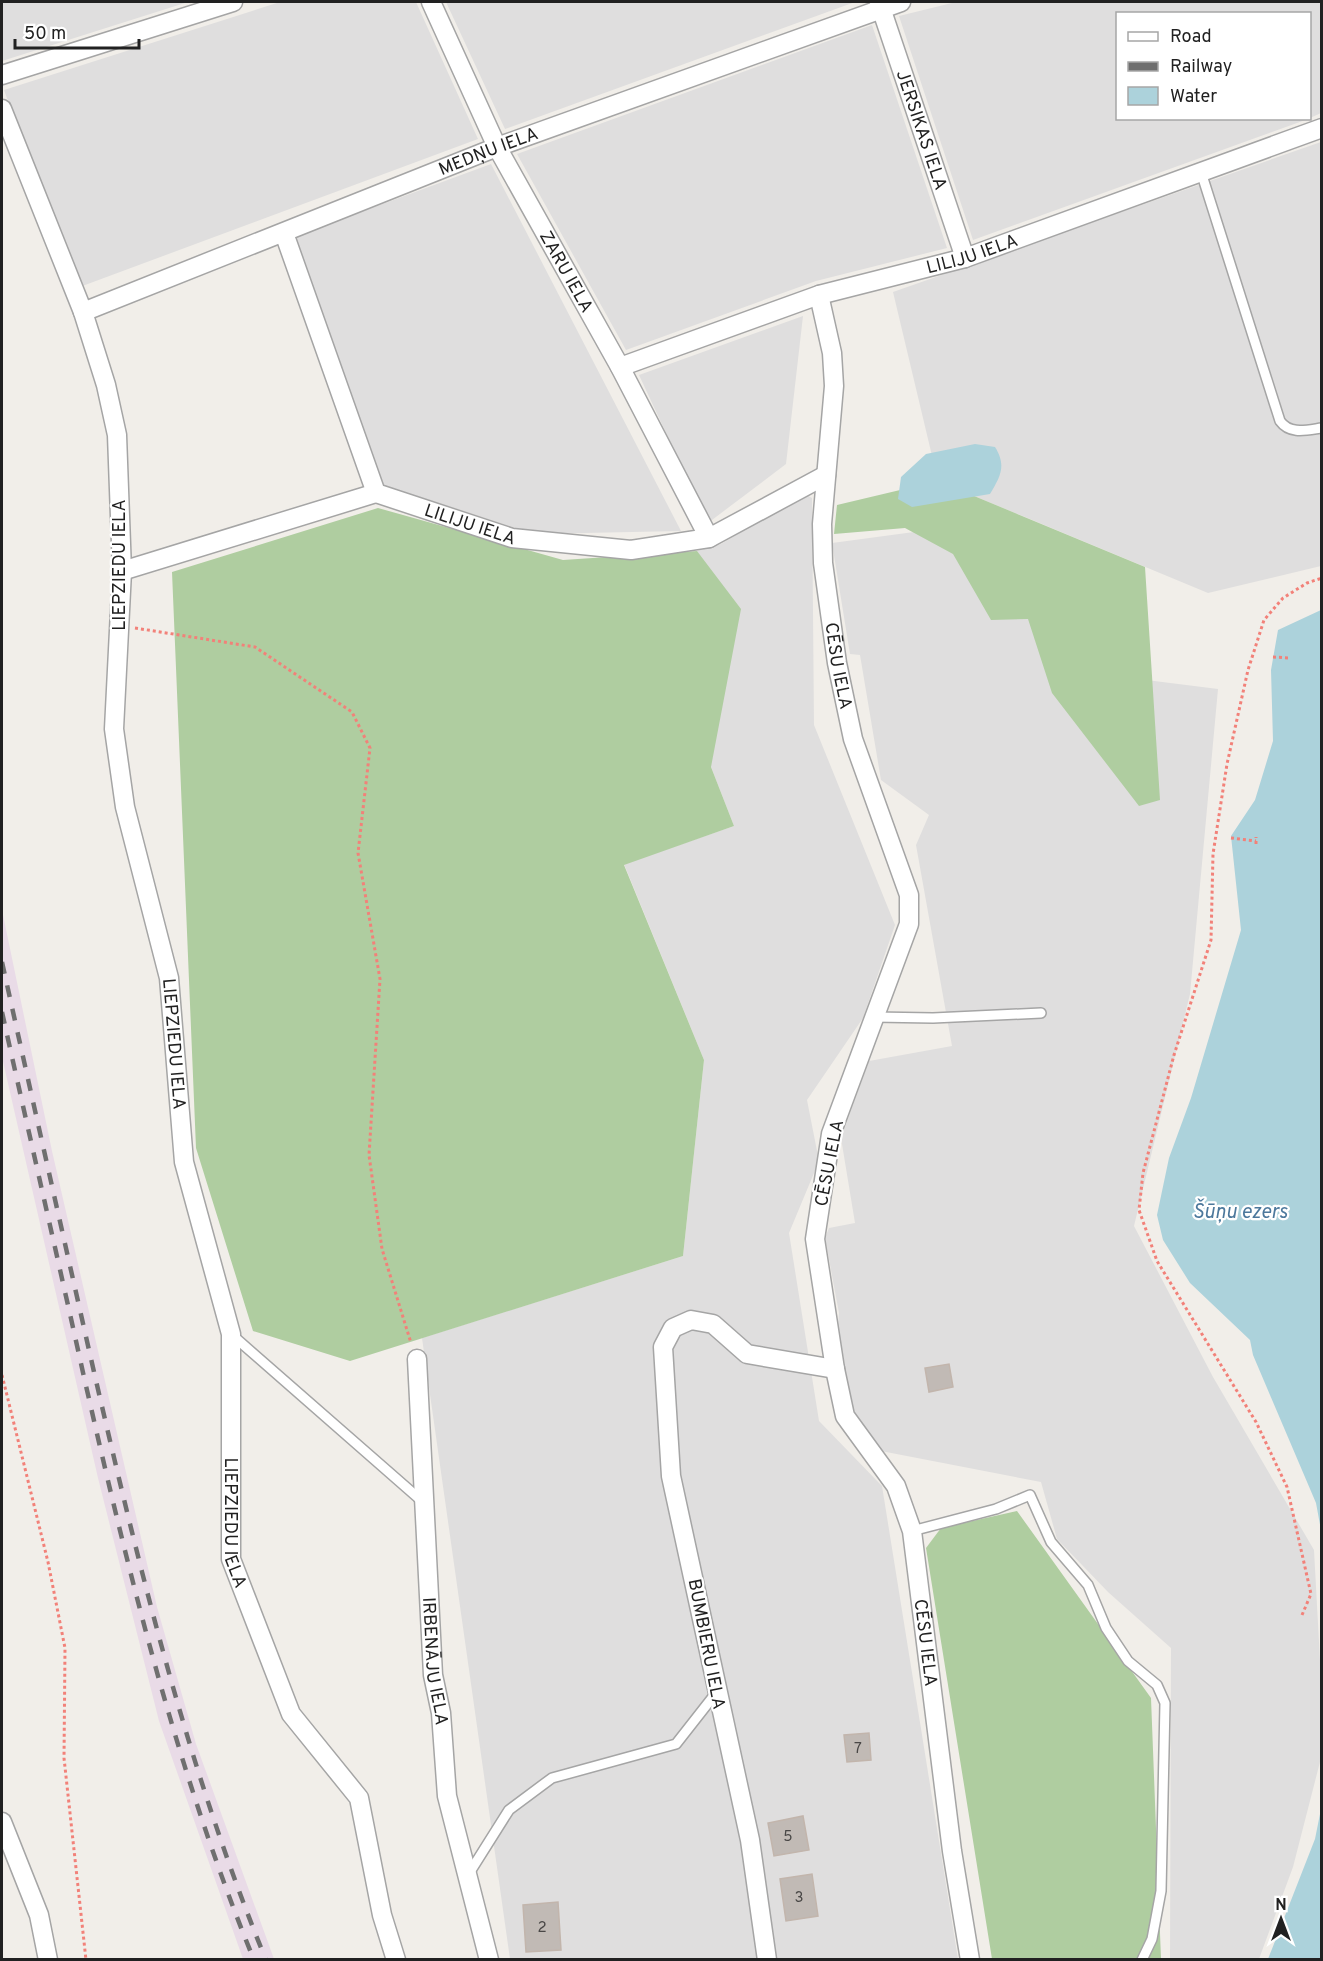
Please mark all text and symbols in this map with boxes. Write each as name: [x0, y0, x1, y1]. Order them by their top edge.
scale bar: [15, 12, 140, 50]
legend: [1116, 12, 1311, 120]
text: 50 m: [24, 23, 66, 46]
text: Road: [1170, 26, 1212, 49]
text: Railway: [1170, 56, 1232, 79]
street label: JERSIKAS IELA: [890, 68, 951, 193]
text: Water: [1170, 86, 1217, 109]
street label: MEDŅU IELA: [436, 123, 542, 182]
street label: ZARU IELA: [533, 227, 597, 317]
street label: LILIJU IELA: [924, 230, 1021, 280]
street label: LIEPZIEDU IELA: [109, 499, 132, 631]
street label: LILIJU IELA: [421, 500, 518, 551]
street label: CĒSU IELA: [818, 621, 856, 712]
street label: LIEPZIEDU IELA: [156, 978, 190, 1110]
street label: CĒSU IELA: [810, 1118, 850, 1209]
water label: Šūņu ezers: [1192, 1198, 1289, 1226]
street label: LIEPZIEDU IELA: [218, 1457, 251, 1592]
street label: BUMBIERU IELA: [682, 1577, 729, 1712]
street label: IRBENĀJU IELA: [416, 1597, 452, 1726]
street label: CĒSU IELA: [908, 1598, 941, 1688]
house number: 7: [854, 1740, 862, 1759]
house number: 5: [783, 1828, 793, 1847]
house number: 3: [794, 1889, 804, 1908]
north arrow: [1251, 1889, 1311, 1949]
text: N: [1275, 1896, 1287, 1916]
house number: 2: [537, 1919, 547, 1938]

